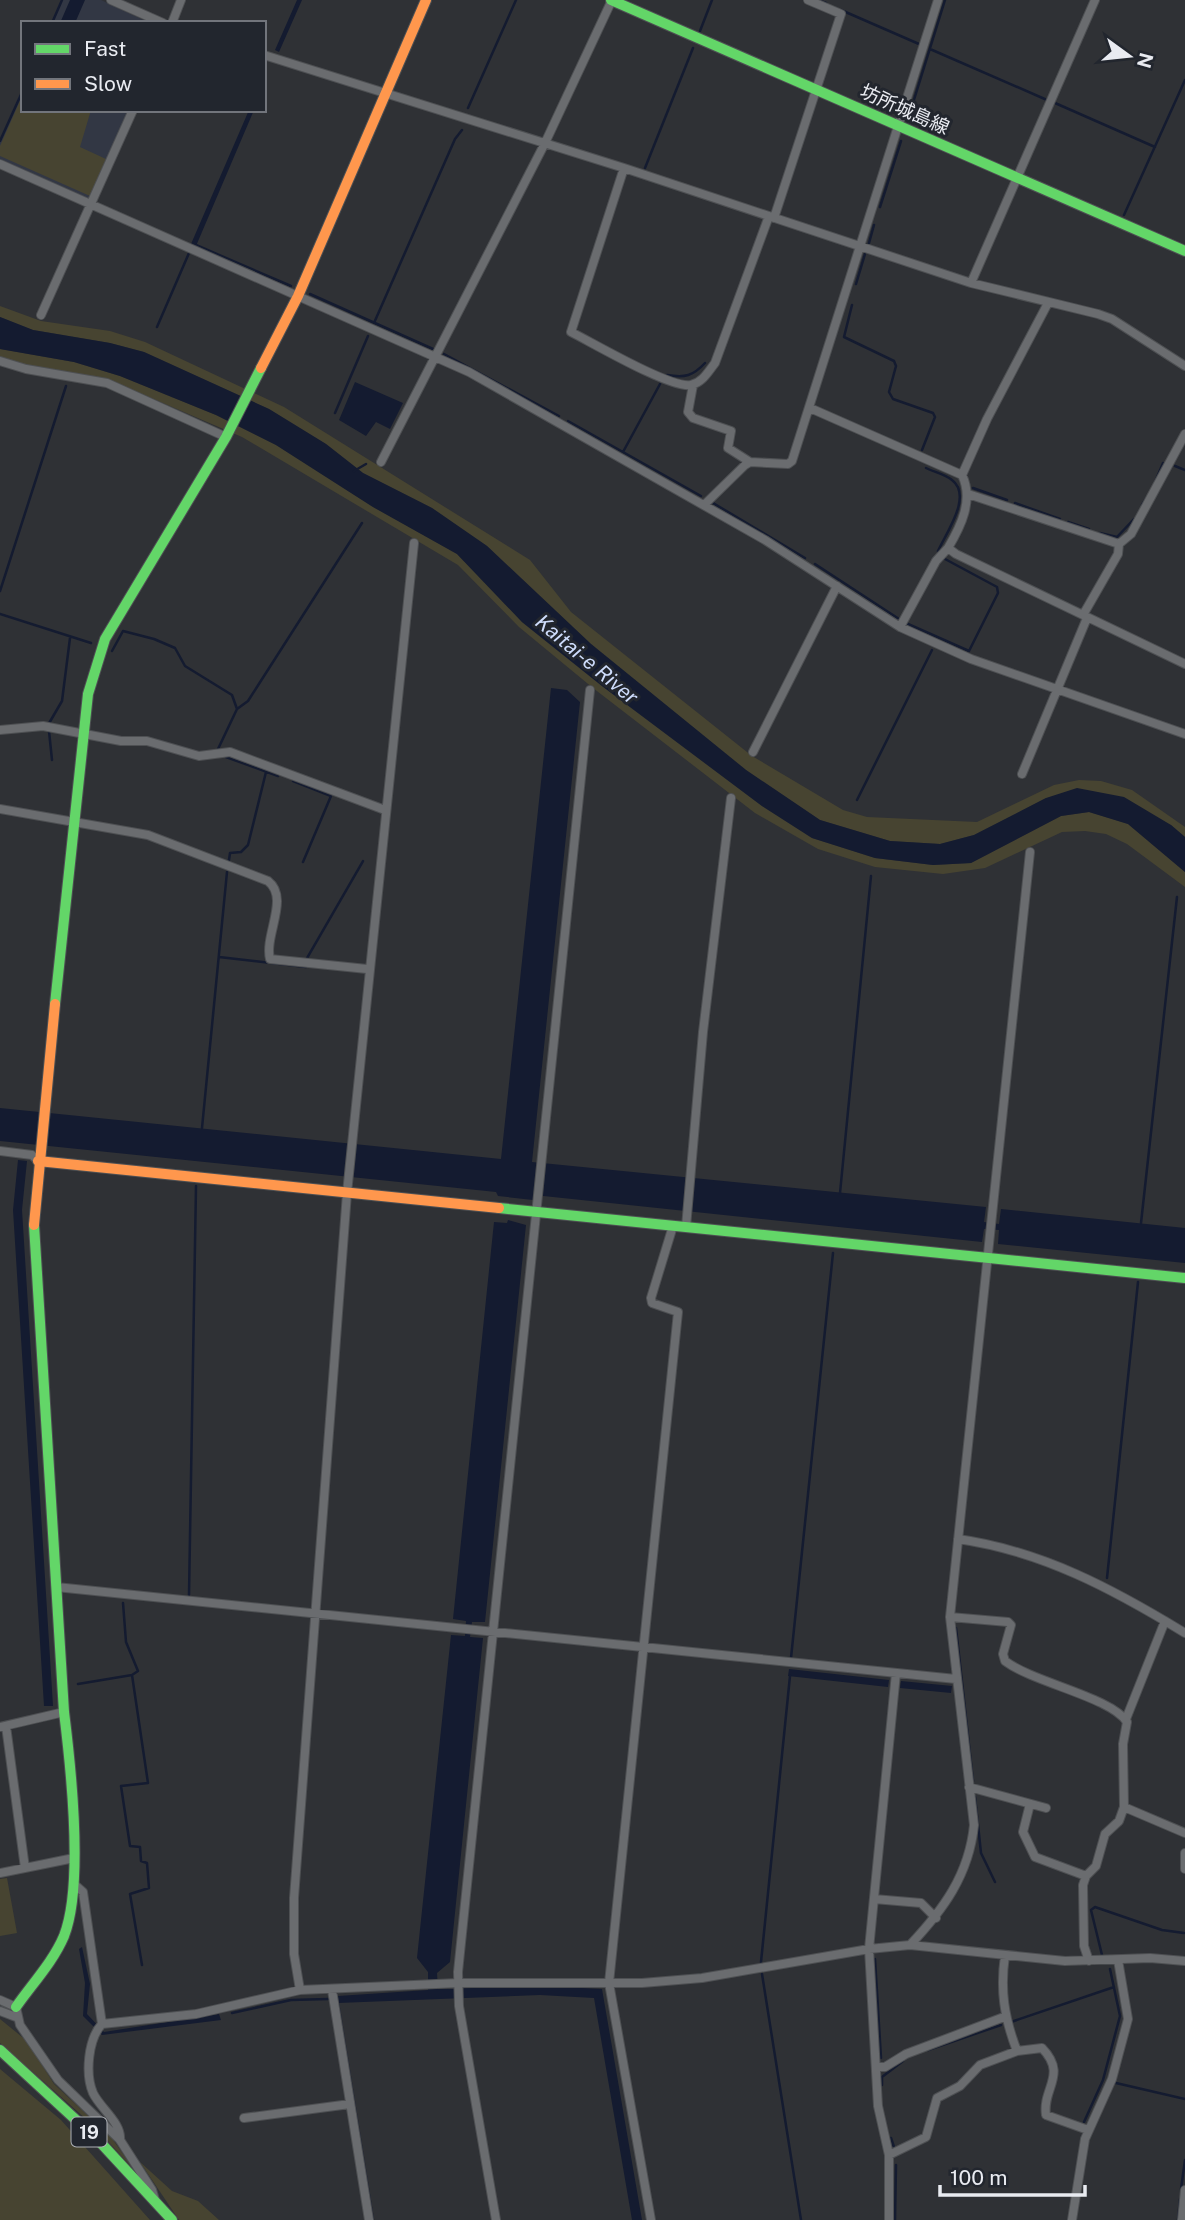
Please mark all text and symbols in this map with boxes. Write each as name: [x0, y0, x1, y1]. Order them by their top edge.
legend: [21, 21, 266, 112]
north arrow: [1094, 21, 1164, 91]
text: Fast: [84, 36, 126, 61]
text: N: [1133, 50, 1158, 70]
text: Slow: [84, 71, 132, 96]
street label: 坊所城島線: [857, 80, 953, 138]
water label: Kaitai-e River: [531, 609, 644, 710]
road number: 19: [72, 2118, 106, 2146]
scale bar: [940, 2154, 1085, 2198]
text: 100 m: [950, 2165, 1007, 2190]

